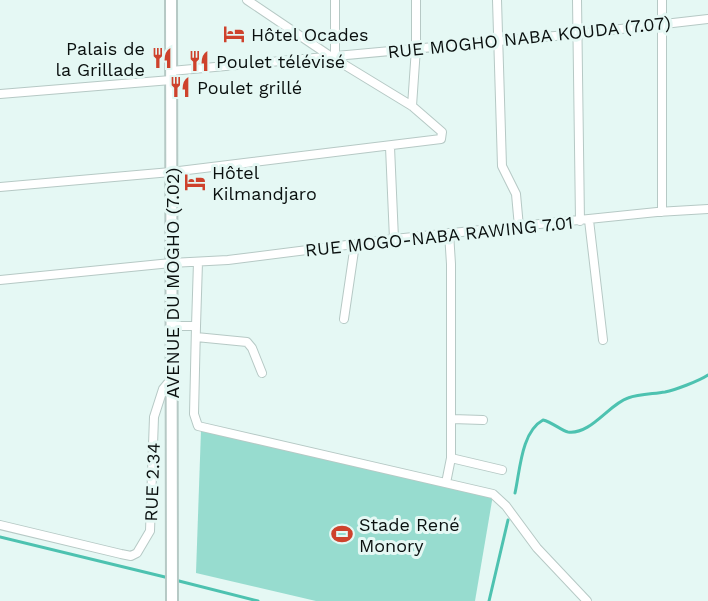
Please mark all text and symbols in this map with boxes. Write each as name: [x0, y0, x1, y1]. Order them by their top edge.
street label: RUE MOGHO NABA KOUDA (7.07): [386, 12, 672, 62]
hotel icon: Hôtel Ocades: [222, 22, 246, 46]
place label: Hôtel Ocades: [251, 24, 369, 45]
place label: Palais de la Grillade: [56, 38, 145, 80]
restaurant icon: Palais de la Grillade: [150, 46, 174, 70]
restaurant icon: Poulet télévisé: [187, 49, 211, 73]
place label: Poulet télévisé: [216, 51, 345, 72]
restaurant icon: Poulet grillé: [168, 75, 192, 99]
place label: Poulet grillé: [197, 77, 302, 98]
place label: Hôtel Kilmandjaro: [212, 162, 317, 204]
street label: AVENUE DU MOGHO (7.02): [162, 168, 183, 398]
hotel icon: Hôtel Kilmandjaro: [183, 170, 207, 194]
street label: RUE MOGO-NABA RAWING 7.01: [304, 211, 574, 261]
street label: RUE 2.34: [140, 442, 164, 522]
place label: Stade René Monory: [359, 514, 460, 556]
sports icon: Stade René Monory: [330, 522, 354, 546]

